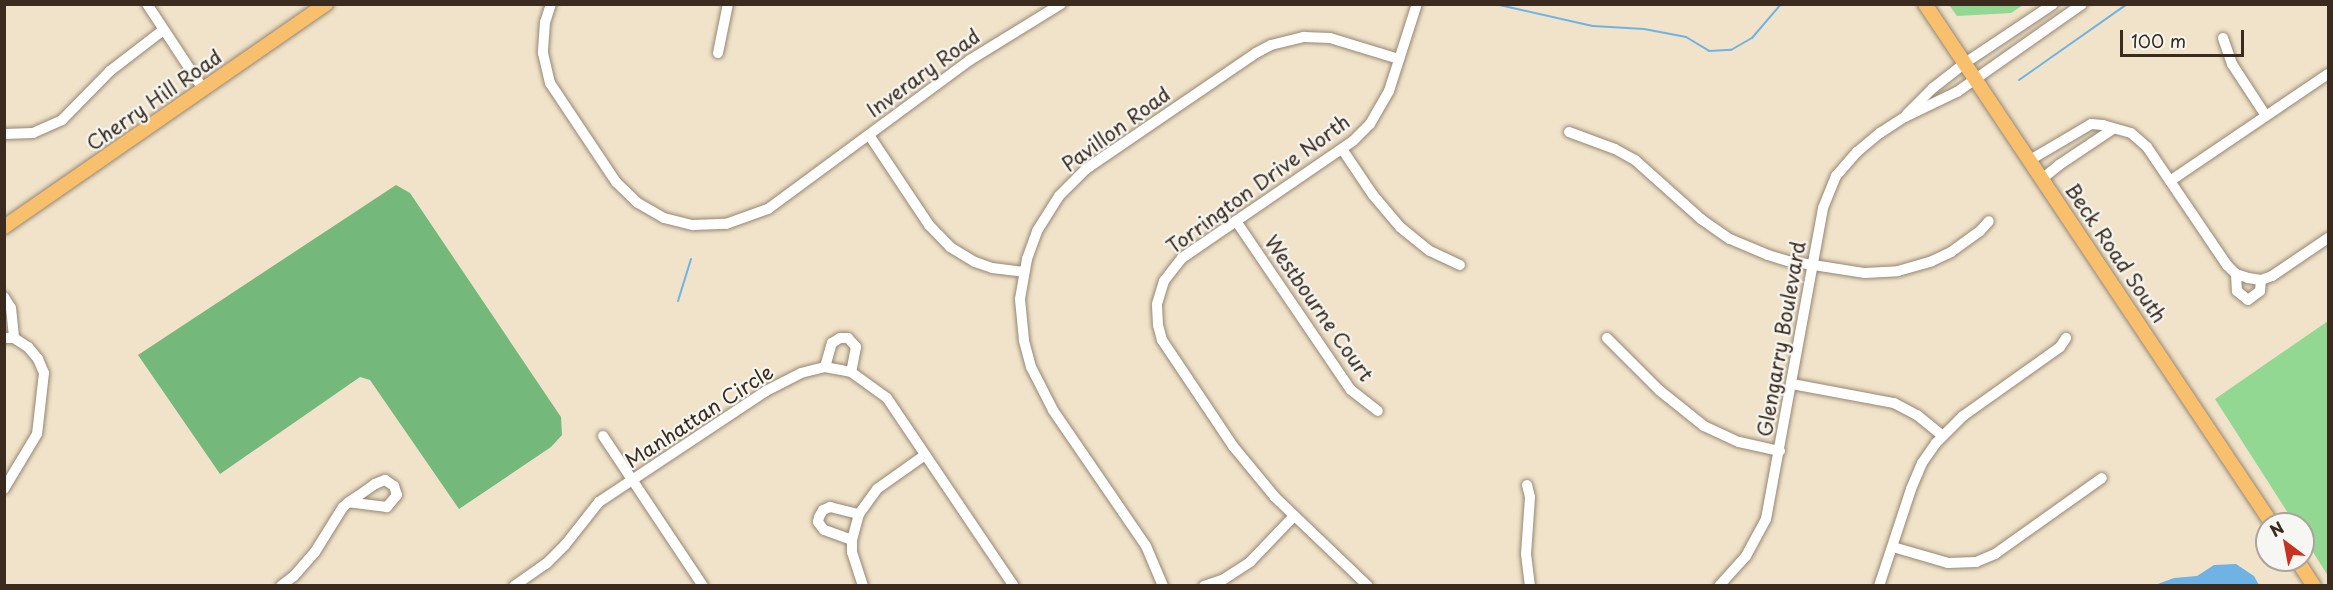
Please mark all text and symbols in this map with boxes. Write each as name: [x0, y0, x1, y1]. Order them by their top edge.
scale bar: [2123, 18, 2248, 56]
street label: Inverary Road: [861, 24, 985, 122]
text: 100 m: [2131, 27, 2186, 54]
street label: Cherry Hill Road: [81, 44, 227, 156]
street label: Pavillon Road: [1057, 82, 1175, 176]
street label: Torrington Drive North: [1162, 109, 1354, 259]
street label: Beck Road South: [2060, 179, 2172, 327]
street label: Westbourne Court: [1259, 230, 1379, 386]
street label: Glengarry Boulevard: [1752, 239, 1810, 439]
street label: Manhattan Circle: [620, 359, 778, 473]
north arrow: [2255, 512, 2315, 572]
text: N: [2265, 515, 2288, 542]

